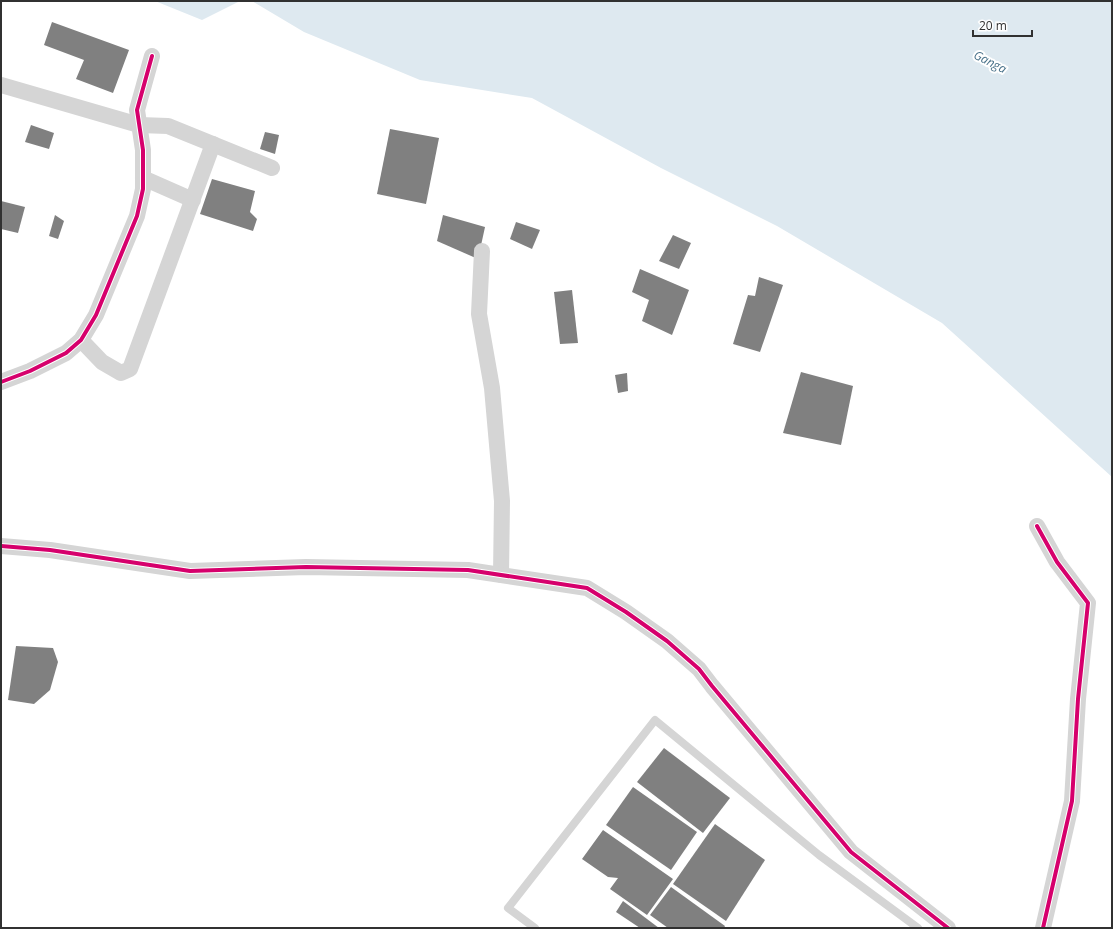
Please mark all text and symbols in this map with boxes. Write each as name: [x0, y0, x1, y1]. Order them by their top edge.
scale bar: [973, 12, 1032, 38]
text: 20 m: [979, 17, 1007, 34]
water label: Ganga: [971, 46, 1010, 77]

